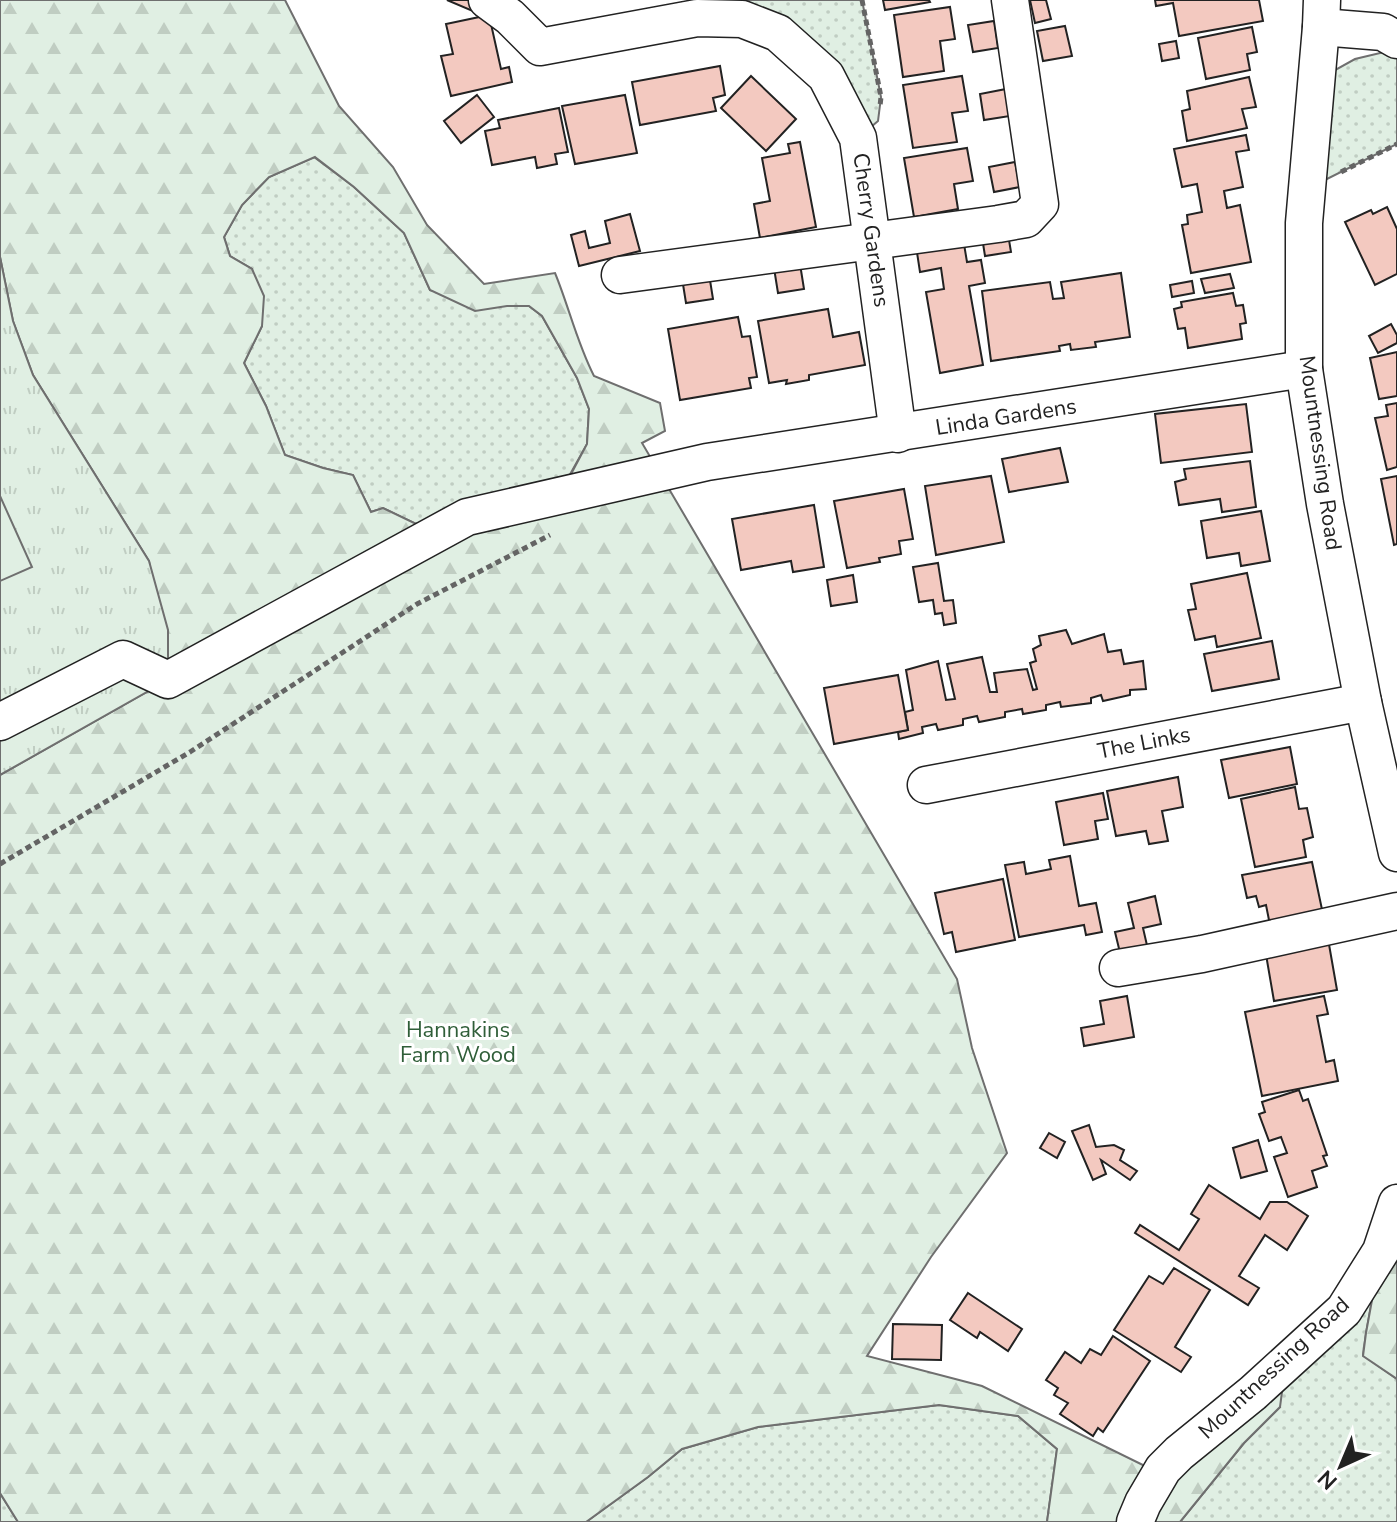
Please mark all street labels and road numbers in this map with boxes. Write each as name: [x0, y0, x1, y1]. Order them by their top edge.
street label: Cherry Gardens: [845, 151, 897, 309]
street label: Mountnessing Road: [1291, 354, 1349, 552]
street label: Linda Gardens: [933, 391, 1079, 443]
street label: The Links: [1095, 719, 1193, 767]
street label: Mountnessing Road: [1192, 1290, 1356, 1446]

